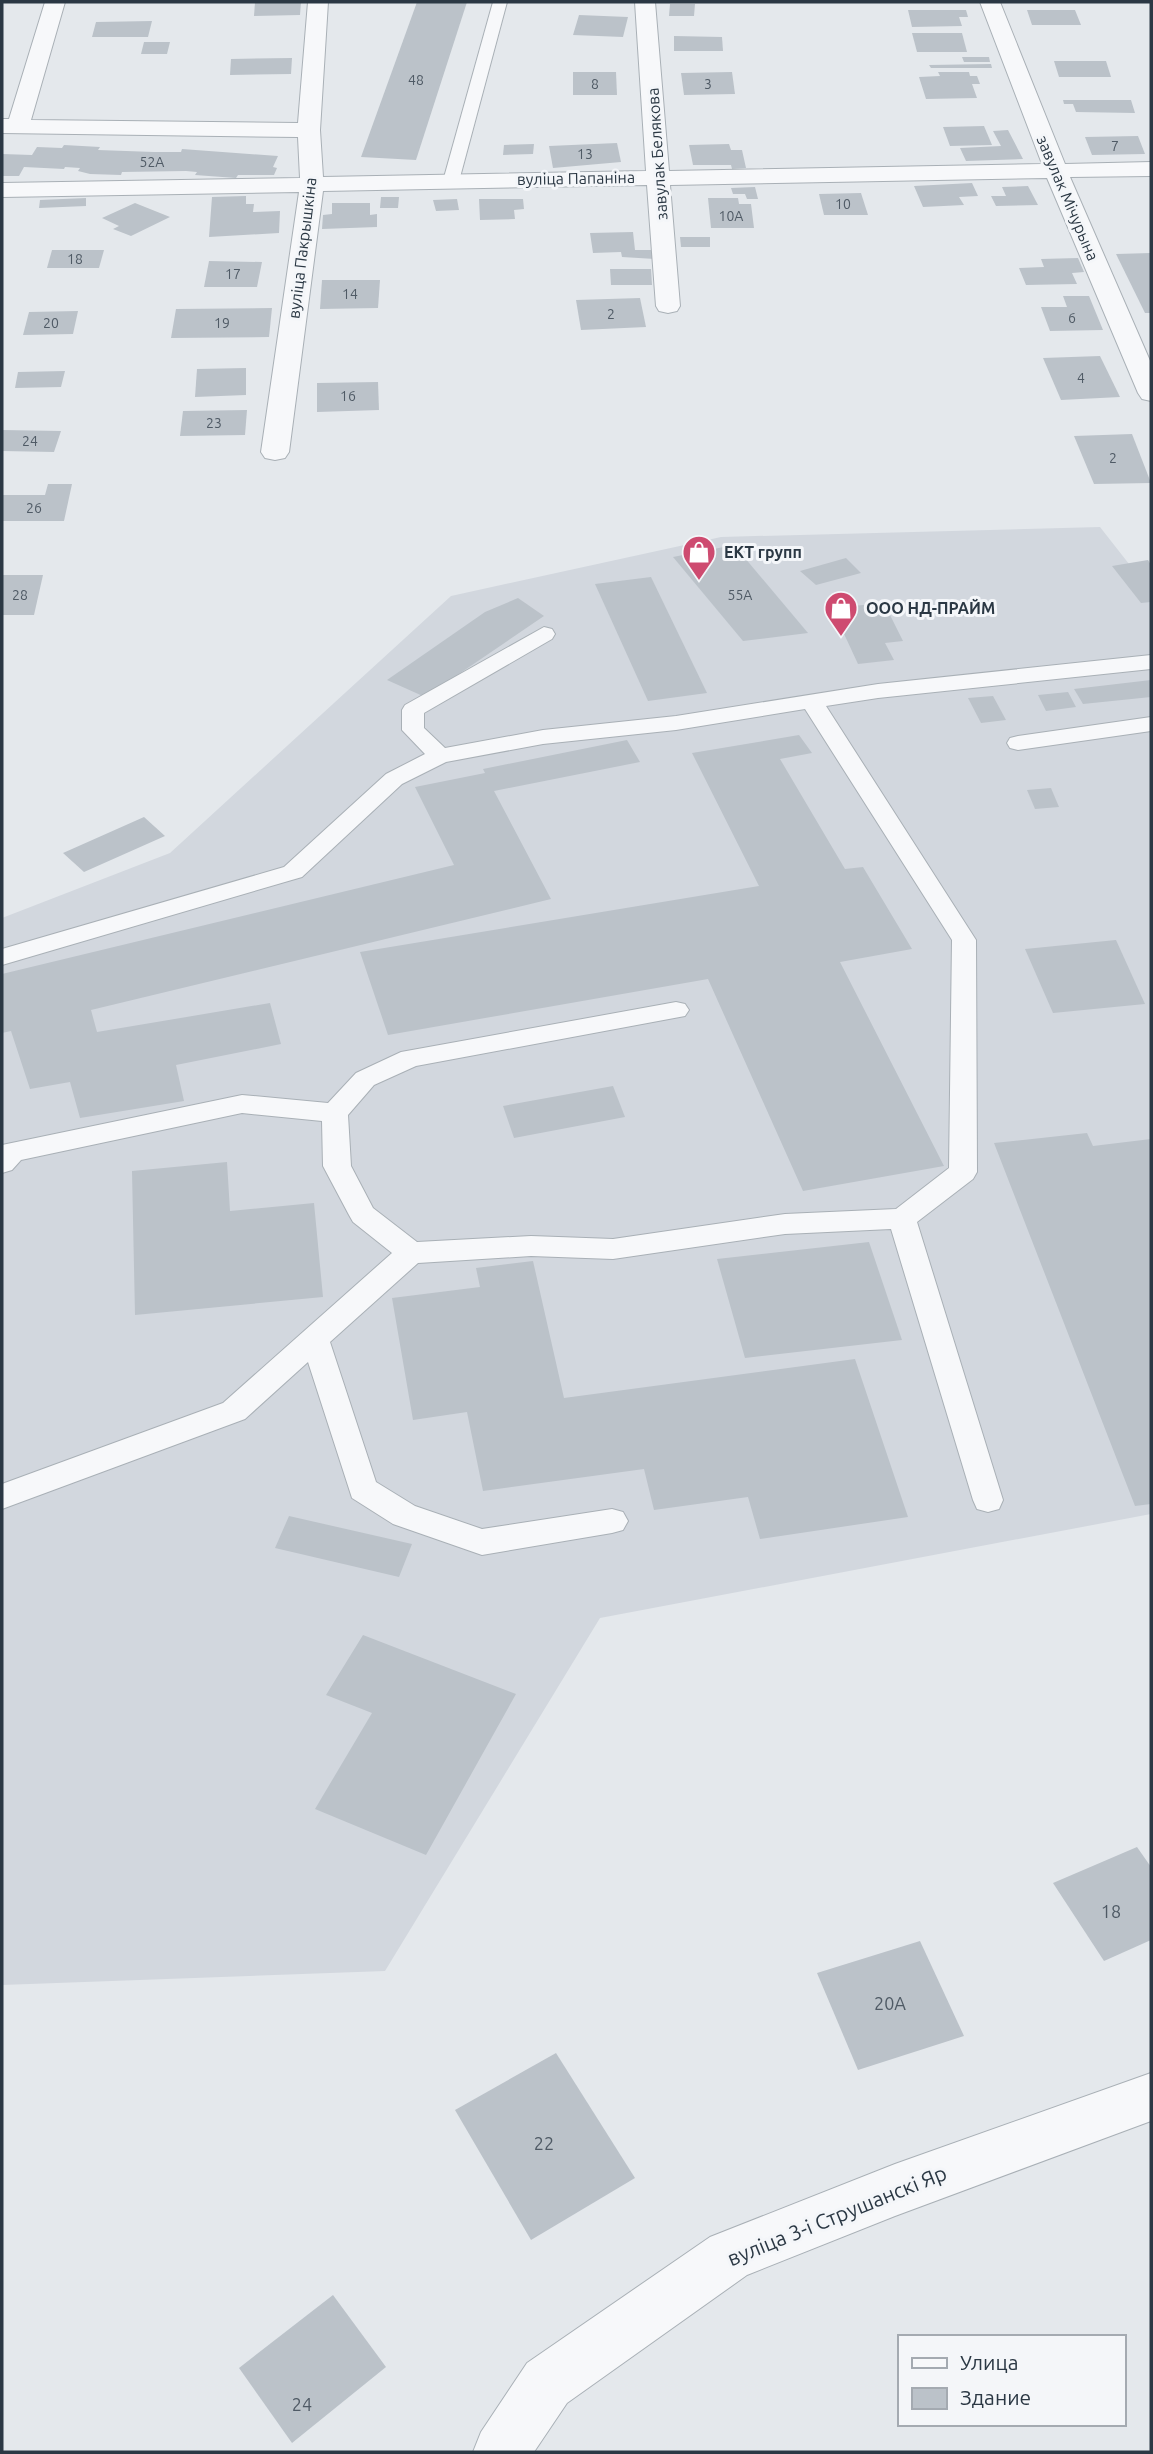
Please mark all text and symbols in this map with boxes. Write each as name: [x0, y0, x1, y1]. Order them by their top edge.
house number: 48: [408, 72, 424, 88]
house number: 8: [591, 76, 599, 92]
house number: 3: [704, 76, 712, 92]
street label: завулак Белякова: [643, 87, 671, 221]
street label: завулак Мічурына: [1033, 133, 1103, 263]
house number: 7: [1111, 138, 1119, 154]
house number: 13: [577, 146, 593, 162]
house number: 52А: [140, 154, 164, 170]
street label: вуліца Папаніна: [517, 168, 635, 188]
street label: вуліца Пакрышкіна: [284, 176, 320, 320]
house number: 10: [835, 196, 851, 212]
house number: 10А: [719, 208, 743, 224]
house number: 18: [67, 251, 83, 267]
house number: 17: [225, 266, 241, 282]
house number: 14: [342, 286, 358, 302]
house number: 2: [607, 306, 615, 322]
house number: 6: [1068, 310, 1076, 326]
house number: 20: [43, 315, 59, 331]
house number: 19: [214, 315, 230, 331]
house number: 4: [1077, 370, 1085, 386]
house number: 16: [340, 388, 356, 404]
house number: 23: [206, 415, 222, 431]
house number: 24: [22, 433, 38, 449]
house number: 2: [1109, 450, 1117, 466]
house number: 26: [26, 500, 42, 516]
shop icon: ЕКТ групп: [680, 533, 718, 582]
place label: ЕКТ групп: [724, 543, 802, 561]
house number: 28: [12, 587, 28, 603]
house number: 55А: [728, 587, 752, 603]
shop icon: ООО НД-ПРАЙМ: [822, 589, 860, 638]
place label: ООО НД-ПРАЙМ: [866, 598, 995, 617]
house number: 18: [1101, 1901, 1121, 1921]
house number: 20А: [874, 1993, 906, 2013]
house number: 22: [534, 2133, 554, 2153]
street label: вуліца 3-і Струшанскі Яр: [723, 2160, 950, 2270]
legend: [898, 2335, 1125, 2426]
text: Улица: [960, 2350, 1018, 2374]
text: Здание: [960, 2385, 1031, 2409]
house number: 24: [292, 2394, 312, 2414]

